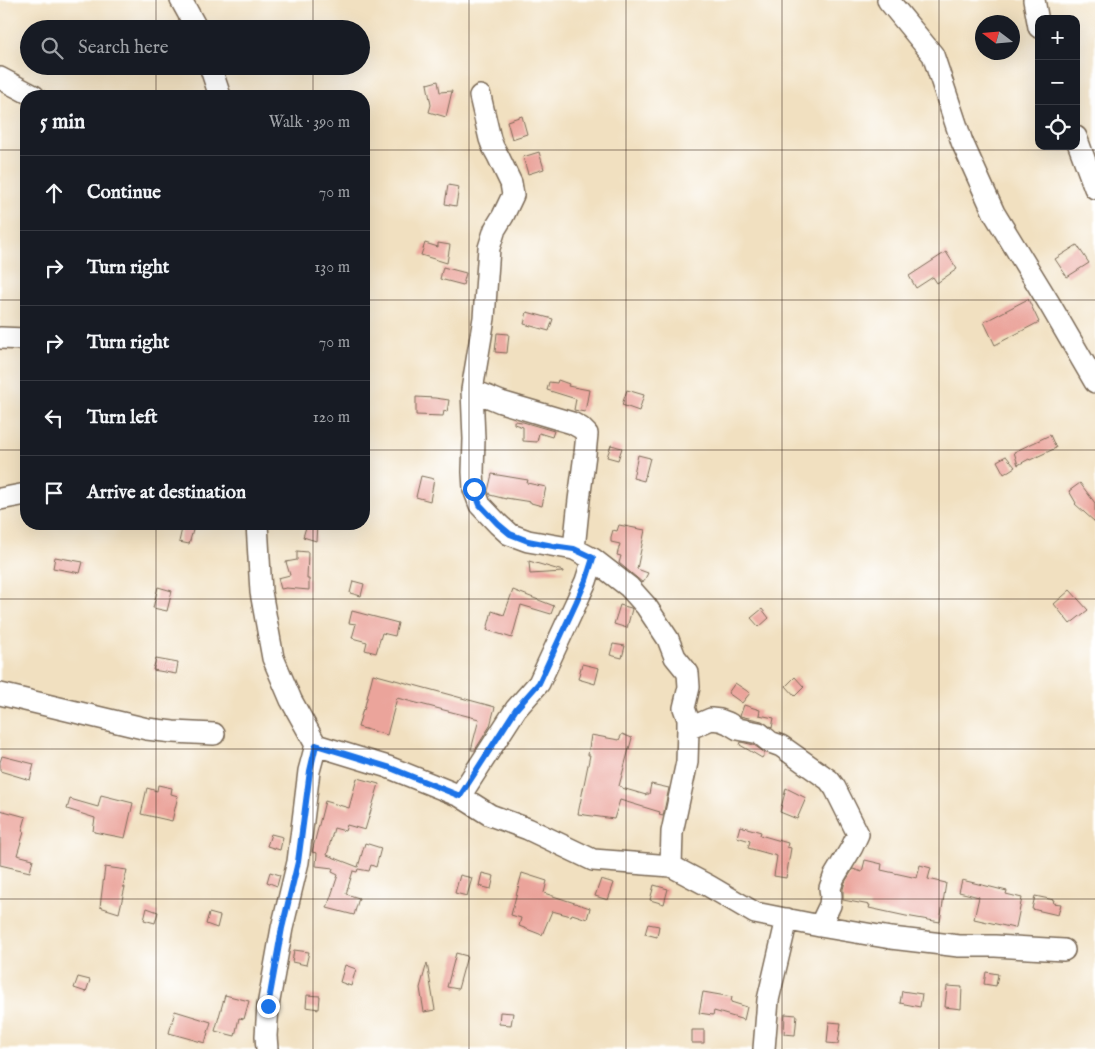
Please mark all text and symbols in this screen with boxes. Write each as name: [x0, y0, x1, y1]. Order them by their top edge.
north arrow: [975, 15, 1020, 60]
map controls: [1035, 15, 1080, 150]
button: +: [1035, 15, 1080, 60]
search box: [20, 20, 370, 75]
icon: search: [38, 34, 66, 62]
text: Search here: [78, 36, 169, 60]
button: −: [1035, 60, 1080, 105]
button: locate: [1035, 105, 1080, 150]
text: 5 min: [40, 109, 85, 136]
text: Walk · 390 m: [269, 113, 350, 133]
icon: ahead: [40, 179, 68, 207]
text: Continue: [87, 181, 161, 205]
text: 70 m: [319, 183, 350, 203]
icon: right: [40, 254, 68, 282]
text: Turn right: [87, 256, 169, 280]
text: 130 m: [314, 258, 350, 278]
icon: right: [40, 329, 68, 357]
text: Turn right: [87, 331, 169, 355]
text: 70 m: [319, 333, 350, 353]
icon: left: [40, 404, 68, 432]
text: Turn left: [87, 406, 158, 430]
text: 120 m: [313, 408, 350, 428]
route start: [463, 478, 486, 501]
icon: arrive: [40, 479, 68, 507]
text: Arrive at destination: [87, 481, 246, 505]
route end: [257, 995, 280, 1018]

